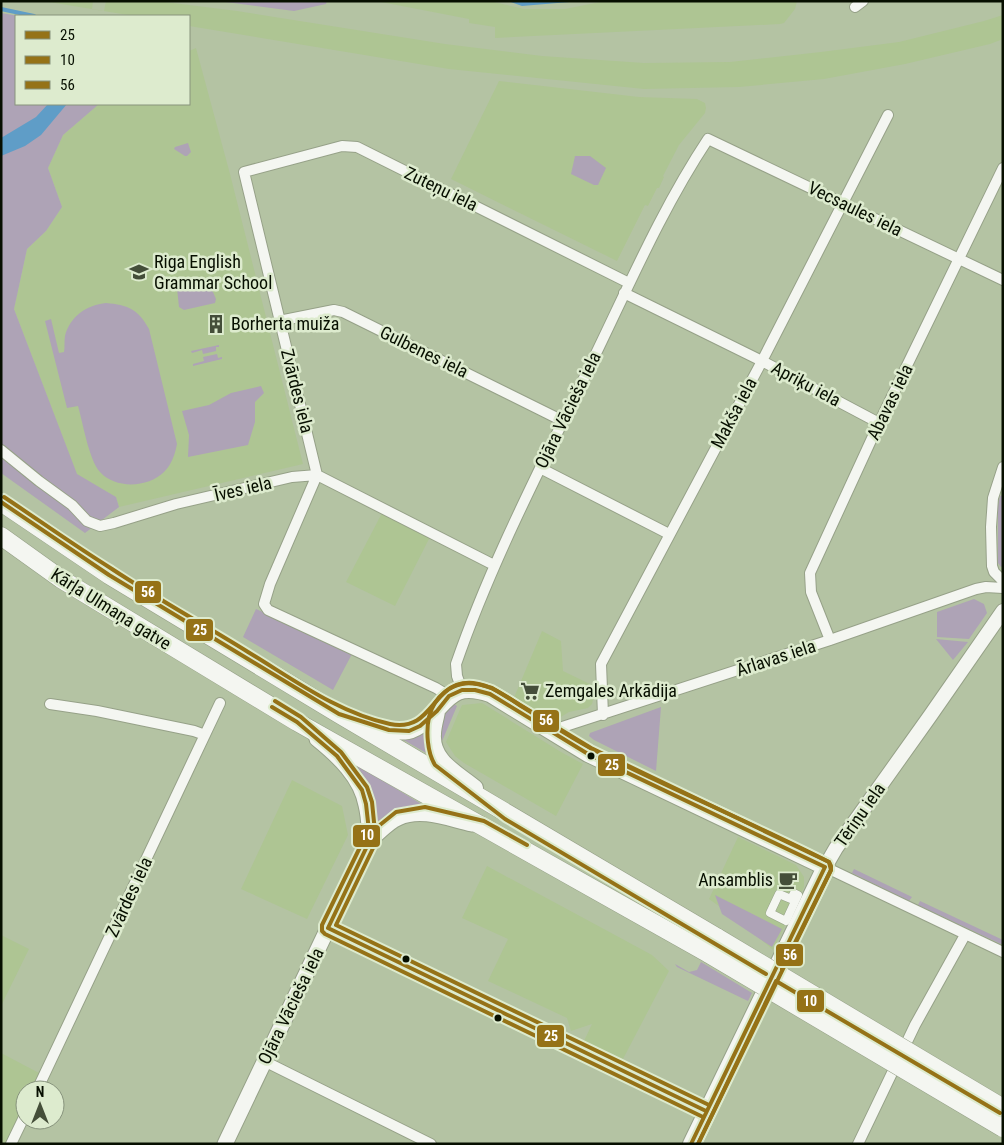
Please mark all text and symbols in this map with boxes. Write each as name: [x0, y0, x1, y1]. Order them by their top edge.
legend: [15, 15, 190, 105]
text: 25: [60, 26, 75, 44]
text: 10: [60, 51, 75, 69]
text: 56: [60, 76, 75, 94]
street label: Zuteņu iela: [401, 162, 481, 216]
street label: Vecsaules iela: [805, 177, 906, 240]
place label: Riga English Grammar School: [154, 251, 272, 293]
school or university icon: Riga English Grammar School: [128, 261, 150, 283]
building icon: Borherta muiža: [205, 313, 227, 335]
place label: Borherta muiža: [231, 313, 339, 334]
street label: Gulbenes iela: [377, 321, 472, 382]
street label: Zvārdes iela: [277, 347, 318, 435]
street label: Ojāra Vācieša iela: [530, 348, 605, 471]
street label: Apriķu iela: [768, 357, 844, 411]
street label: Abavas iela: [862, 361, 917, 443]
street label: Makša iela: [706, 374, 761, 452]
street label: Īves iela: [211, 472, 274, 506]
street label: Kārļa Ulmaņa gatve: [47, 563, 175, 655]
line badge: 56: [134, 580, 162, 604]
text: 56: [141, 584, 155, 600]
line badge: 25: [185, 618, 214, 642]
text: 25: [193, 622, 207, 638]
street label: Ārlavas iela: [733, 635, 818, 680]
supermarket icon: Zemgales Arkādija: [519, 680, 541, 702]
place label: Zemgales Arkādija: [545, 680, 677, 701]
line badge: 56: [532, 709, 560, 733]
text: 56: [539, 712, 553, 728]
unlabelled marker: [586, 751, 596, 761]
line badge: 25: [597, 753, 626, 777]
text: 25: [605, 757, 619, 773]
street label: Tēriņu iela: [830, 779, 890, 851]
line badge: 10: [352, 824, 381, 848]
text: 10: [360, 827, 374, 843]
street label: Zvārdes iela: [101, 854, 156, 940]
place label: Ansamblis: [698, 869, 773, 890]
cafe icon: Ansamblis: [777, 869, 799, 891]
line badge: 56: [775, 943, 804, 967]
street label: Ojāra Vācieša iela: [253, 944, 328, 1067]
text: 56: [783, 947, 797, 963]
unlabelled marker: [401, 954, 411, 964]
line badge: 10: [796, 989, 825, 1013]
text: 10: [803, 993, 817, 1009]
unlabelled marker: [493, 1013, 503, 1023]
line badge: 25: [536, 1024, 565, 1048]
text: 25: [544, 1028, 558, 1044]
north arrow: [15, 1080, 65, 1130]
text: N: [36, 1084, 44, 1100]

